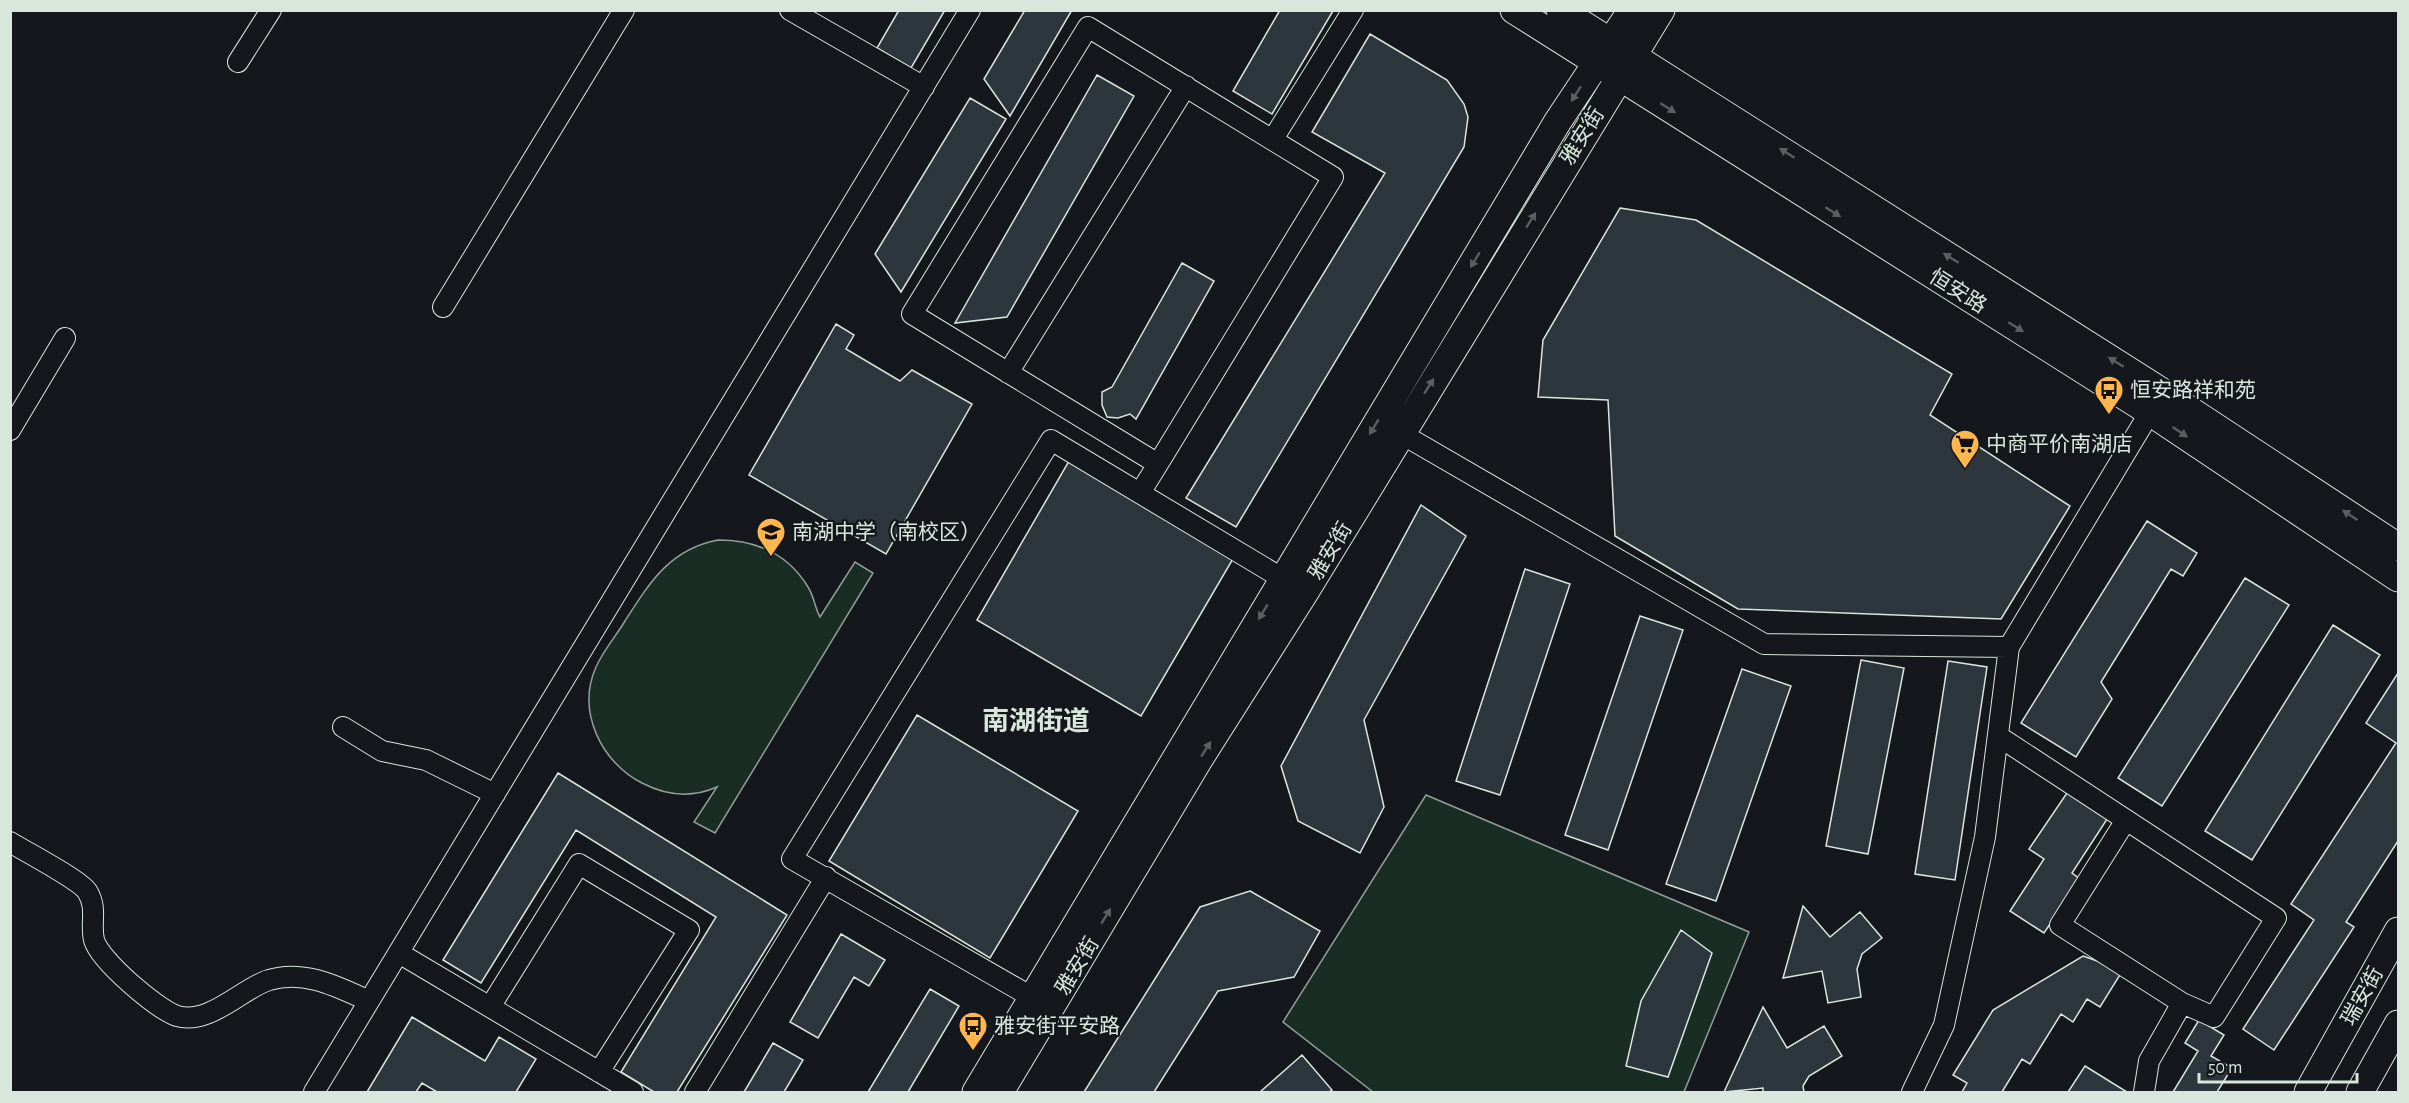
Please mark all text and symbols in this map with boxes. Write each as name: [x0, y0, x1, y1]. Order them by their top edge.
one-way arrow: [1571, 86, 1582, 102]
one-way arrow: [1660, 102, 1676, 113]
street label: 雅安街: [1556, 103, 1608, 169]
one-way arrow: [1779, 148, 1795, 159]
one-way arrow: [1825, 206, 1841, 217]
one-way arrow: [1525, 212, 1536, 228]
one-way arrow: [1469, 252, 1480, 268]
one-way arrow: [1943, 252, 1960, 263]
street label: 恒安路: [1925, 265, 1991, 317]
one-way arrow: [2008, 321, 2024, 332]
one-way arrow: [2108, 357, 2124, 368]
bus stop icon: 恒安路祥和苑: [2093, 374, 2125, 416]
one-way arrow: [1423, 378, 1434, 394]
place label: 恒安路祥和苑: [2130, 379, 2256, 401]
one-way arrow: [1369, 419, 1380, 435]
one-way arrow: [2172, 426, 2188, 437]
supermarket icon: 中商平价南湖店: [1949, 428, 1981, 470]
place label: 中商平价南湖店: [1986, 433, 2133, 455]
one-way arrow: [2341, 509, 2358, 520]
school or university icon: 南湖中学（南校区）: [755, 516, 787, 558]
street label: 雅安街: [1304, 518, 1356, 584]
place label: 南湖中学（南校区）: [792, 521, 981, 543]
one-way arrow: [1257, 604, 1268, 620]
district label: 南湖街道: [982, 706, 1090, 735]
one-way arrow: [1200, 741, 1211, 757]
one-way arrow: [1101, 907, 1111, 924]
street label: 雅安街: [1051, 933, 1103, 999]
street label: 瑞安街: [2337, 963, 2387, 1029]
bus stop icon: 雅安街平安路: [957, 1010, 989, 1052]
place label: 雅安街平安路: [994, 1015, 1120, 1037]
scale bar: [2199, 1046, 2356, 1084]
text: 50 m: [2208, 1059, 2242, 1077]

